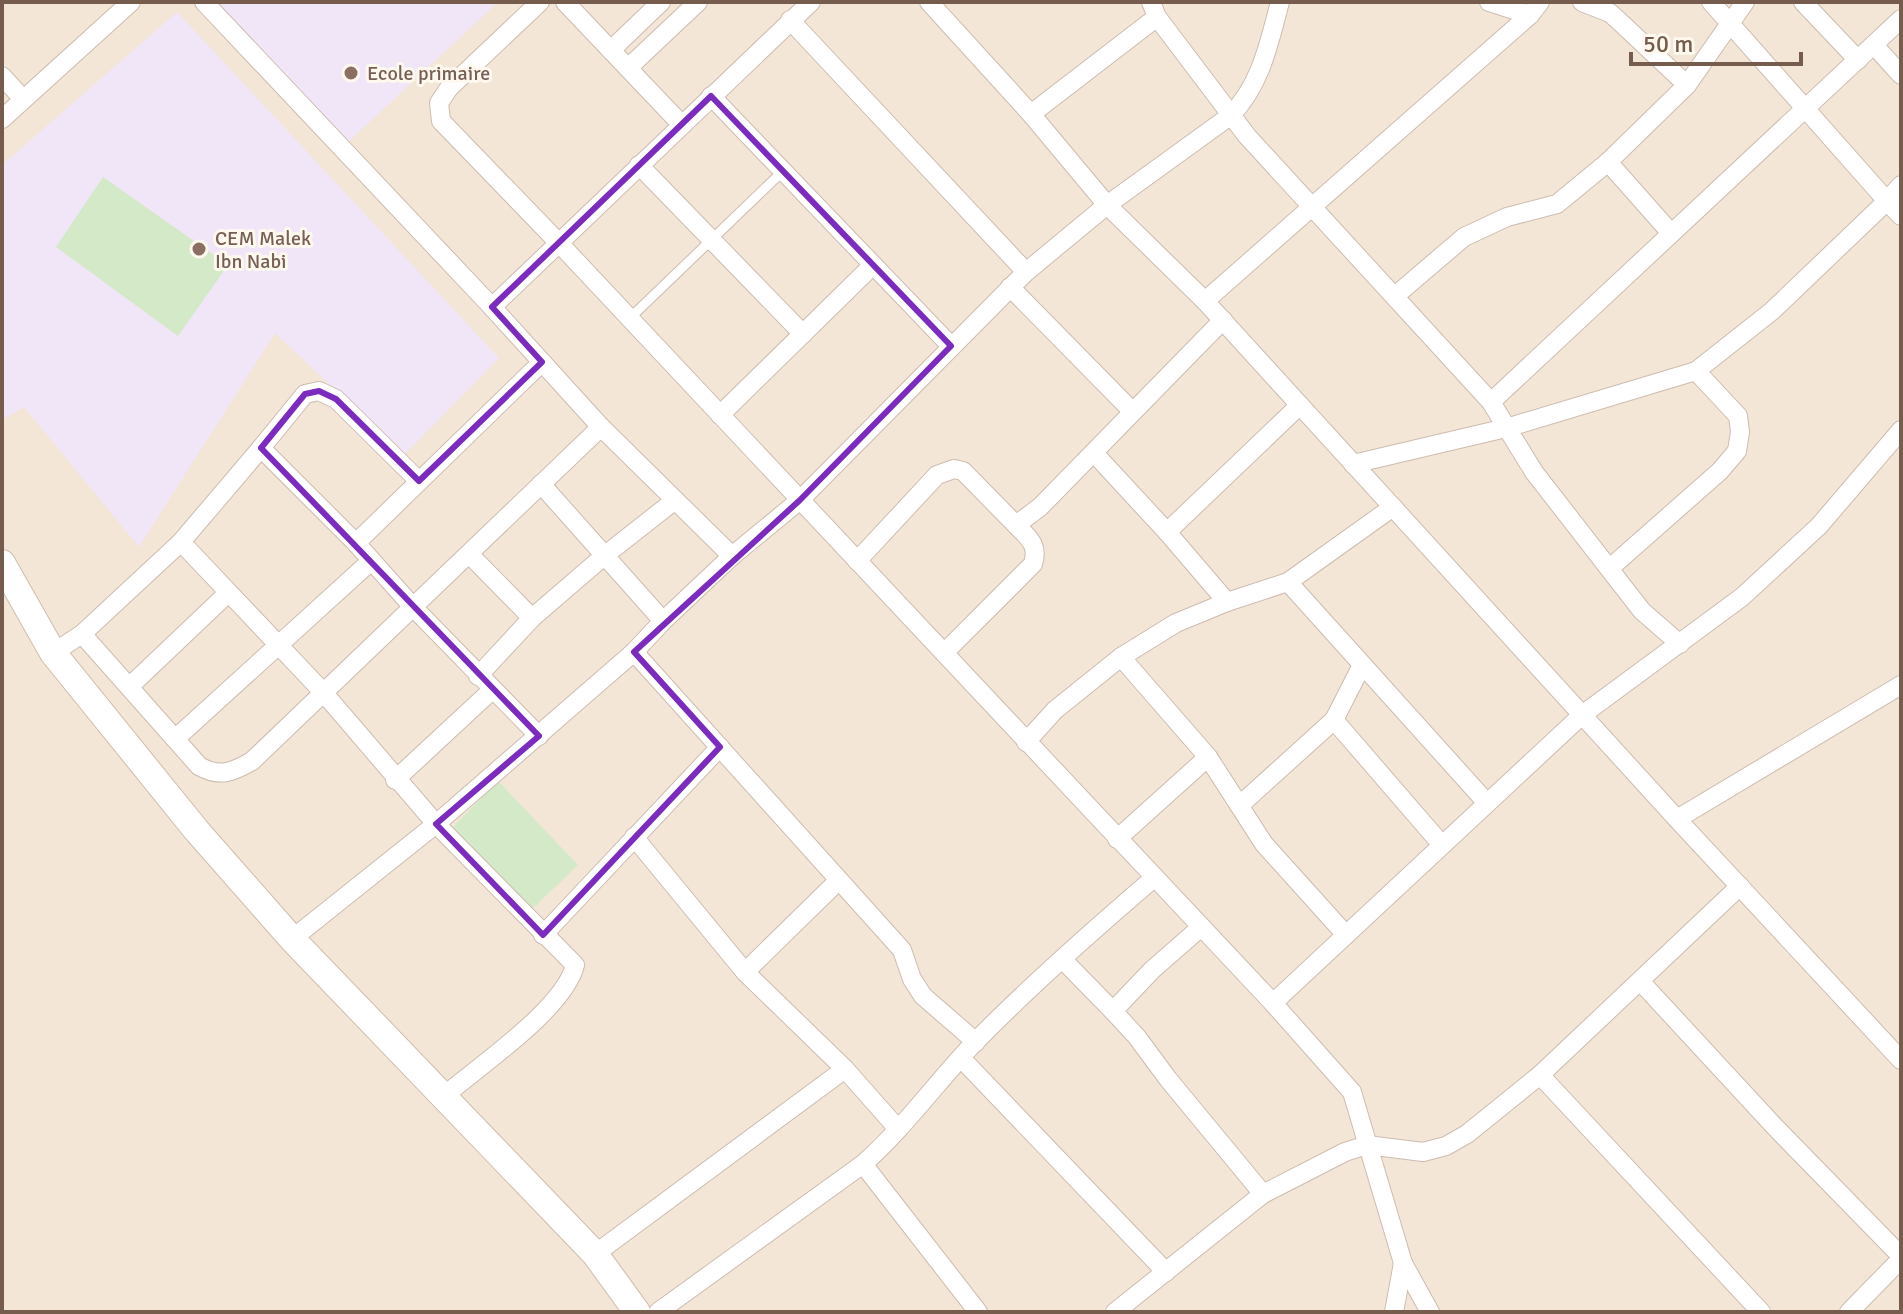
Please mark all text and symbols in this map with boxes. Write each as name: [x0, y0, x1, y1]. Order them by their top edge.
scale bar: [1631, 16, 1801, 66]
text: 50 m: [1643, 29, 1693, 59]
place label: Ecole primaire: [367, 61, 490, 86]
marker: Ecole primaire: [342, 64, 360, 82]
place label: CEM Malek Ibn Nabi: [215, 226, 311, 274]
marker: CEM Malek Ibn Nabi: [190, 240, 208, 258]

